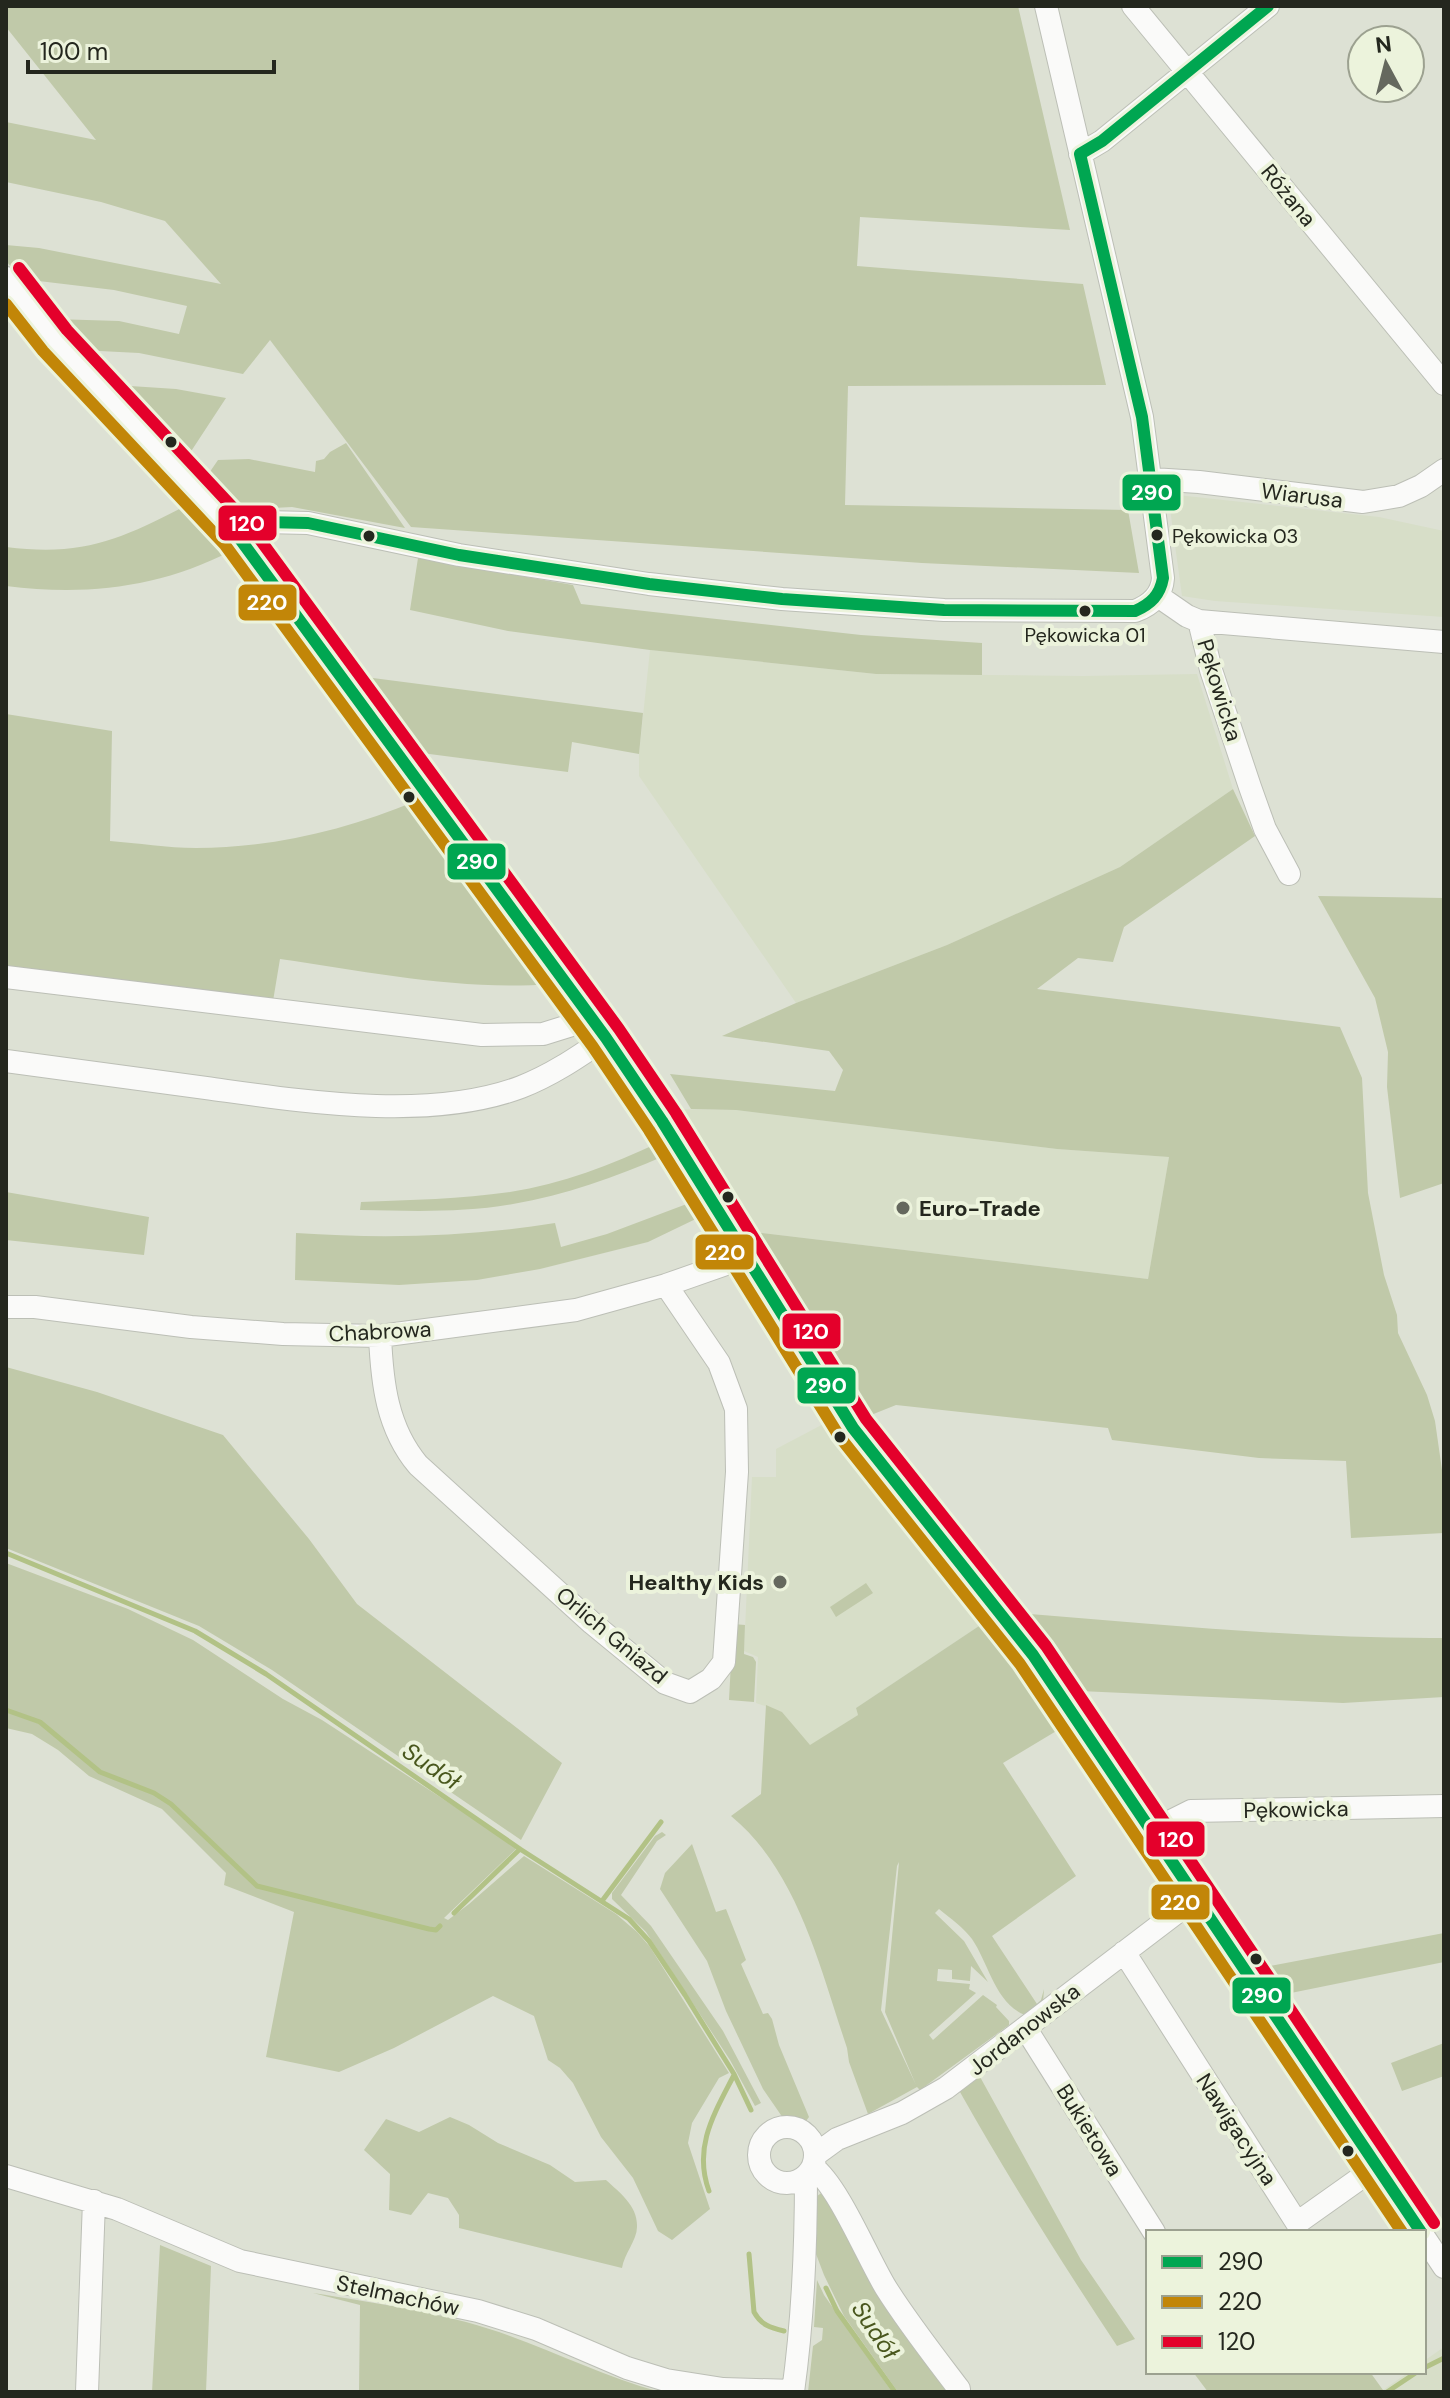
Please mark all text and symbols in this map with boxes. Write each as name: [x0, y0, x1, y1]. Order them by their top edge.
scale bar: [28, 24, 274, 74]
north arrow: [1346, 24, 1426, 104]
text: N: [1374, 29, 1393, 60]
text: 100 m: [40, 36, 108, 67]
street label: Różana: [1255, 158, 1323, 232]
unlabelled marker: [163, 434, 179, 450]
line badge: 290: [1121, 473, 1182, 512]
street label: Wiarusa: [1259, 476, 1345, 515]
text: 290: [1131, 478, 1173, 507]
line badge: 120: [217, 504, 278, 542]
text: 120: [229, 509, 265, 538]
place label: Pękowicka 03: [1172, 523, 1298, 549]
marker: Pękowicka 03: [1149, 527, 1165, 543]
unlabelled marker: [361, 528, 377, 544]
line badge: 220: [237, 583, 298, 622]
text: 220: [247, 588, 287, 617]
marker: Pękowicka 01: [1077, 603, 1093, 619]
place label: Pękowicka 01: [1025, 622, 1145, 648]
street label: Pękowicka: [1190, 636, 1249, 745]
unlabelled marker: [401, 789, 417, 805]
line badge: 290: [446, 842, 507, 881]
text: 290: [456, 847, 498, 876]
unlabelled marker: [720, 1189, 736, 1205]
place label: Euro-Trade: [919, 1194, 1041, 1223]
marker: Euro-Trade: [894, 1199, 912, 1217]
line badge: 220: [694, 1233, 755, 1271]
text: 220: [705, 1238, 745, 1267]
line badge: 120: [781, 1312, 842, 1350]
street label: Chabrowa: [328, 1314, 432, 1349]
text: 120: [793, 1317, 829, 1346]
line badge: 290: [796, 1366, 857, 1405]
text: 290: [805, 1371, 847, 1400]
unlabelled marker: [832, 1429, 848, 1445]
place label: Healthy Kids: [629, 1568, 764, 1597]
marker: Healthy Kids: [771, 1573, 789, 1591]
street label: Orlich Gniazd: [550, 1580, 673, 1690]
water label: Sudół: [396, 1735, 467, 1797]
street label: Pękowicka: [1243, 1794, 1349, 1825]
line badge: 120: [1145, 1820, 1206, 1858]
text: 120: [1158, 1825, 1194, 1854]
line badge: 220: [1150, 1883, 1211, 1921]
text: 220: [1160, 1888, 1200, 1917]
unlabelled marker: [1248, 1951, 1264, 1967]
line badge: 290: [1231, 1976, 1292, 2015]
street label: Jordanowska: [963, 1977, 1086, 2082]
text: 290: [1241, 1981, 1283, 2010]
street label: Nawigacyjna: [1190, 2068, 1284, 2191]
street label: Bukietowa: [1050, 2079, 1129, 2182]
unlabelled marker: [1340, 2143, 1356, 2159]
legend: [1146, 2230, 1426, 2374]
text: 290: [1218, 2246, 1263, 2277]
street label: Stelmachów: [334, 2268, 462, 2323]
text: 220: [1218, 2286, 1262, 2317]
water label: Sudół: [845, 2295, 906, 2365]
text: 120: [1218, 2326, 1256, 2357]

